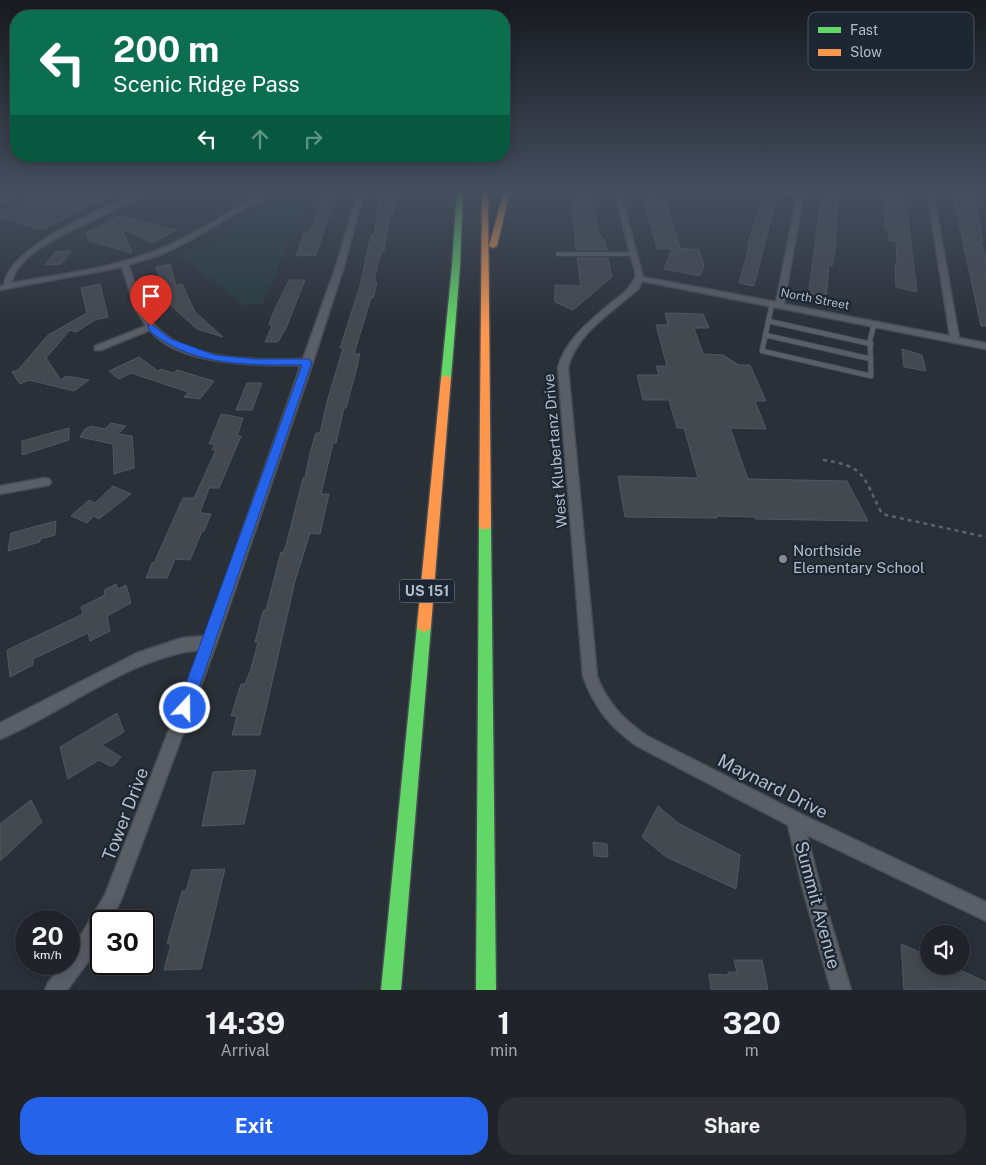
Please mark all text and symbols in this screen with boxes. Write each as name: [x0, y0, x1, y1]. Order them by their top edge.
legend: [808, 12, 974, 70]
text: Fast: [850, 22, 878, 38]
text: 200 m: [113, 29, 219, 70]
icon: left: [30, 30, 95, 95]
text: Slow: [850, 44, 882, 60]
text: Scenic Ridge Pass: [113, 71, 300, 97]
icon: left: [193, 125, 221, 153]
icon: ahead: [246, 125, 274, 153]
icon: right: [299, 125, 327, 153]
pin: [130, 275, 172, 326]
icon: arrive: [137, 282, 165, 310]
street label: North Street: [779, 285, 851, 313]
street label: West Klubertanz Drive: [540, 373, 570, 529]
place label: Northside Elementary School: [793, 542, 925, 576]
marker: Northside Elementary School: [777, 553, 789, 565]
road number: US 151: [400, 580, 454, 602]
position arrow: [158, 681, 210, 733]
street label: Maynard Drive: [715, 749, 831, 823]
street label: Tower Drive: [98, 764, 152, 864]
street label: Summit Avenue: [791, 839, 845, 971]
speed limit sign: 30: [90, 910, 155, 975]
text: 20: [32, 921, 64, 951]
map controls: [920, 925, 970, 975]
button: sound: [920, 925, 970, 975]
text: km/h: [33, 948, 62, 962]
text: 14:39: [205, 1005, 285, 1041]
text: 1: [498, 1005, 510, 1041]
text: 320: [723, 1005, 781, 1041]
text: Arrival: [220, 1041, 270, 1060]
text: min: [490, 1041, 518, 1060]
text: m: [745, 1041, 759, 1060]
button: Exit: [20, 1097, 488, 1155]
button: Share: [498, 1097, 966, 1155]

